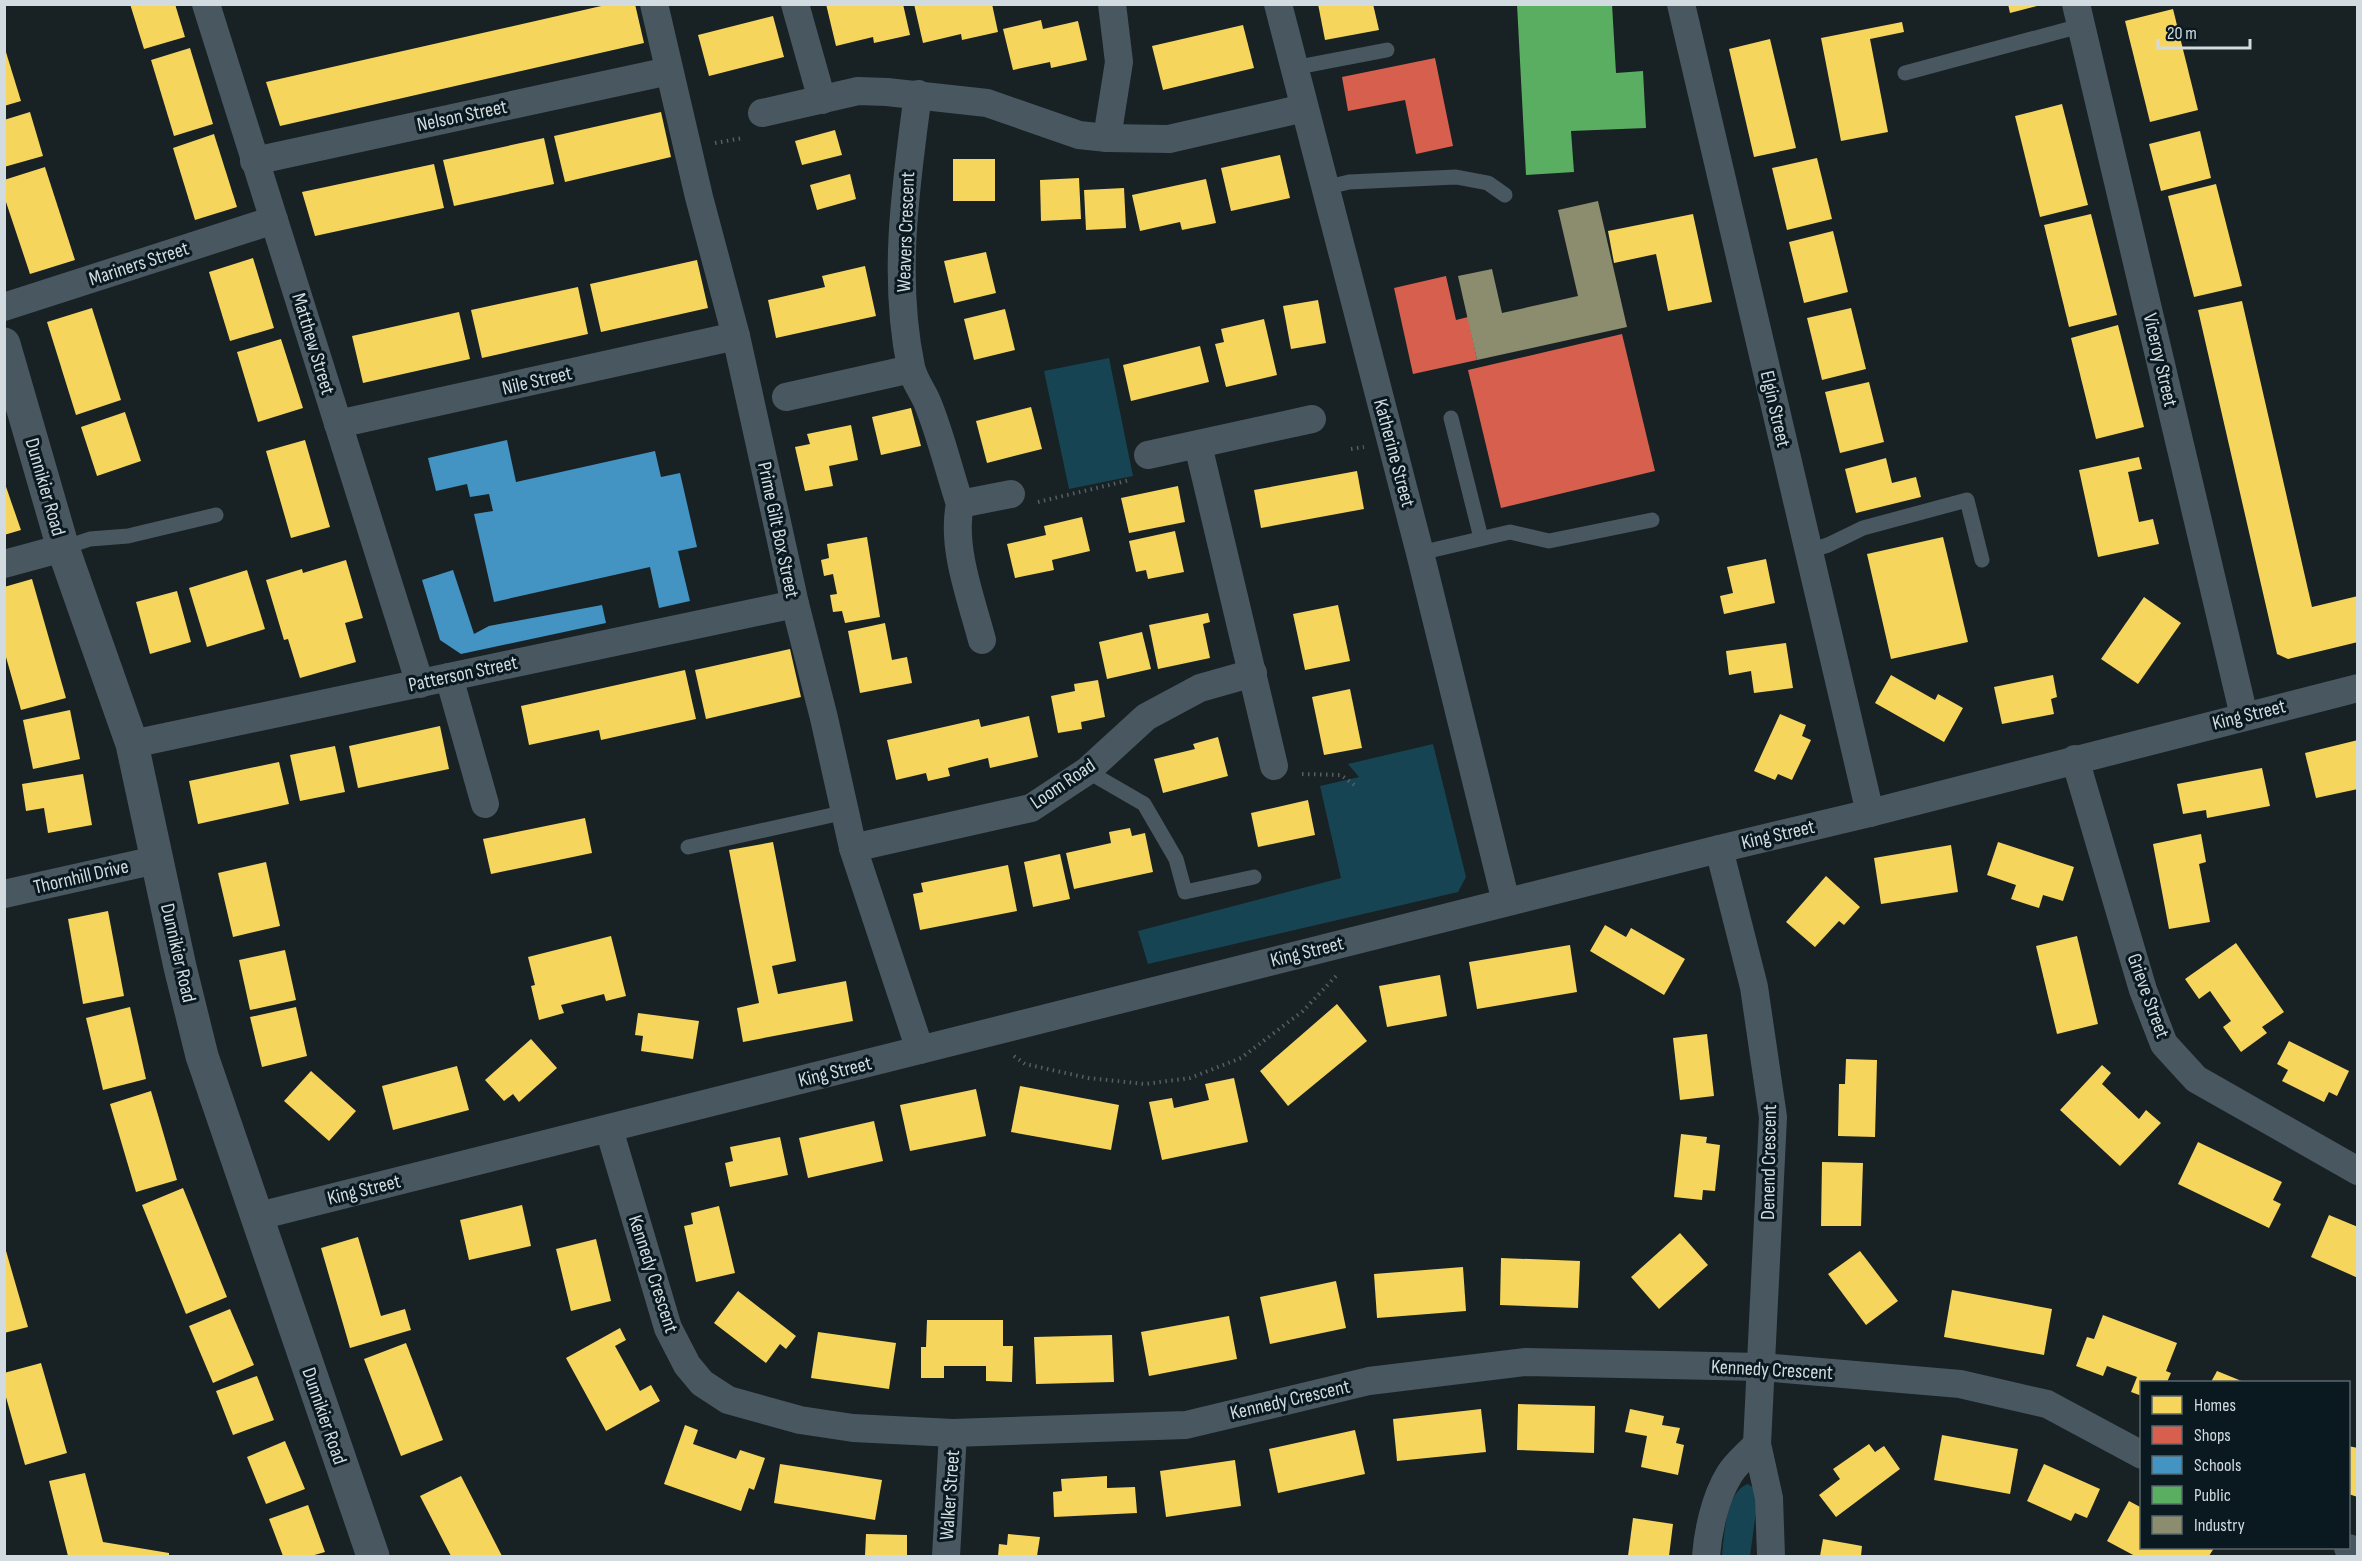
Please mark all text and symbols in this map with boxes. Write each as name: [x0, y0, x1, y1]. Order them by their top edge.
scale bar: [2158, 12, 2250, 50]
text: 20 m: [2167, 23, 2197, 44]
street label: Nelson Street: [415, 95, 509, 137]
street label: Weavers Crescent: [892, 171, 920, 293]
street label: Mariners Street: [86, 237, 192, 291]
street label: Matthew Street: [286, 290, 340, 398]
street label: Viceroy Street: [2138, 311, 2182, 409]
street label: Nile Street: [500, 361, 574, 401]
street label: Elgin Street: [1755, 368, 1795, 450]
street label: Katherine Street: [1368, 396, 1420, 510]
street label: Dunnikier Road: [20, 435, 70, 539]
street label: Prime Gilt Box Street: [752, 460, 804, 600]
street label: Patterson Street: [406, 651, 520, 697]
street label: King Street: [2210, 694, 2288, 736]
street label: Loom Road: [1026, 754, 1100, 814]
street label: King Street: [1739, 815, 1817, 855]
street label: Thornhill Drive: [31, 854, 131, 900]
street label: Dunnikier Road: [155, 901, 201, 1005]
street label: King Street: [1268, 931, 1346, 973]
street label: Grieve Street: [2122, 950, 2174, 1042]
street label: King Street: [796, 1051, 874, 1093]
street label: Denend Crescent: [1756, 1104, 1782, 1220]
street label: King Street: [325, 1169, 403, 1211]
street label: Kennedy Crescent: [623, 1212, 683, 1336]
street label: Kennedy Crescent: [1710, 1355, 1834, 1385]
street label: Dunnikier Road: [296, 1364, 352, 1468]
street label: Kennedy Crescent: [1228, 1375, 1352, 1425]
legend: [2140, 1381, 2350, 1549]
text: Homes: [2194, 1395, 2236, 1416]
text: Shops: [2194, 1425, 2231, 1446]
street label: Walker Street: [935, 1449, 965, 1541]
text: Schools: [2194, 1455, 2241, 1476]
text: Public: [2194, 1485, 2231, 1506]
text: Industry: [2194, 1515, 2245, 1536]

